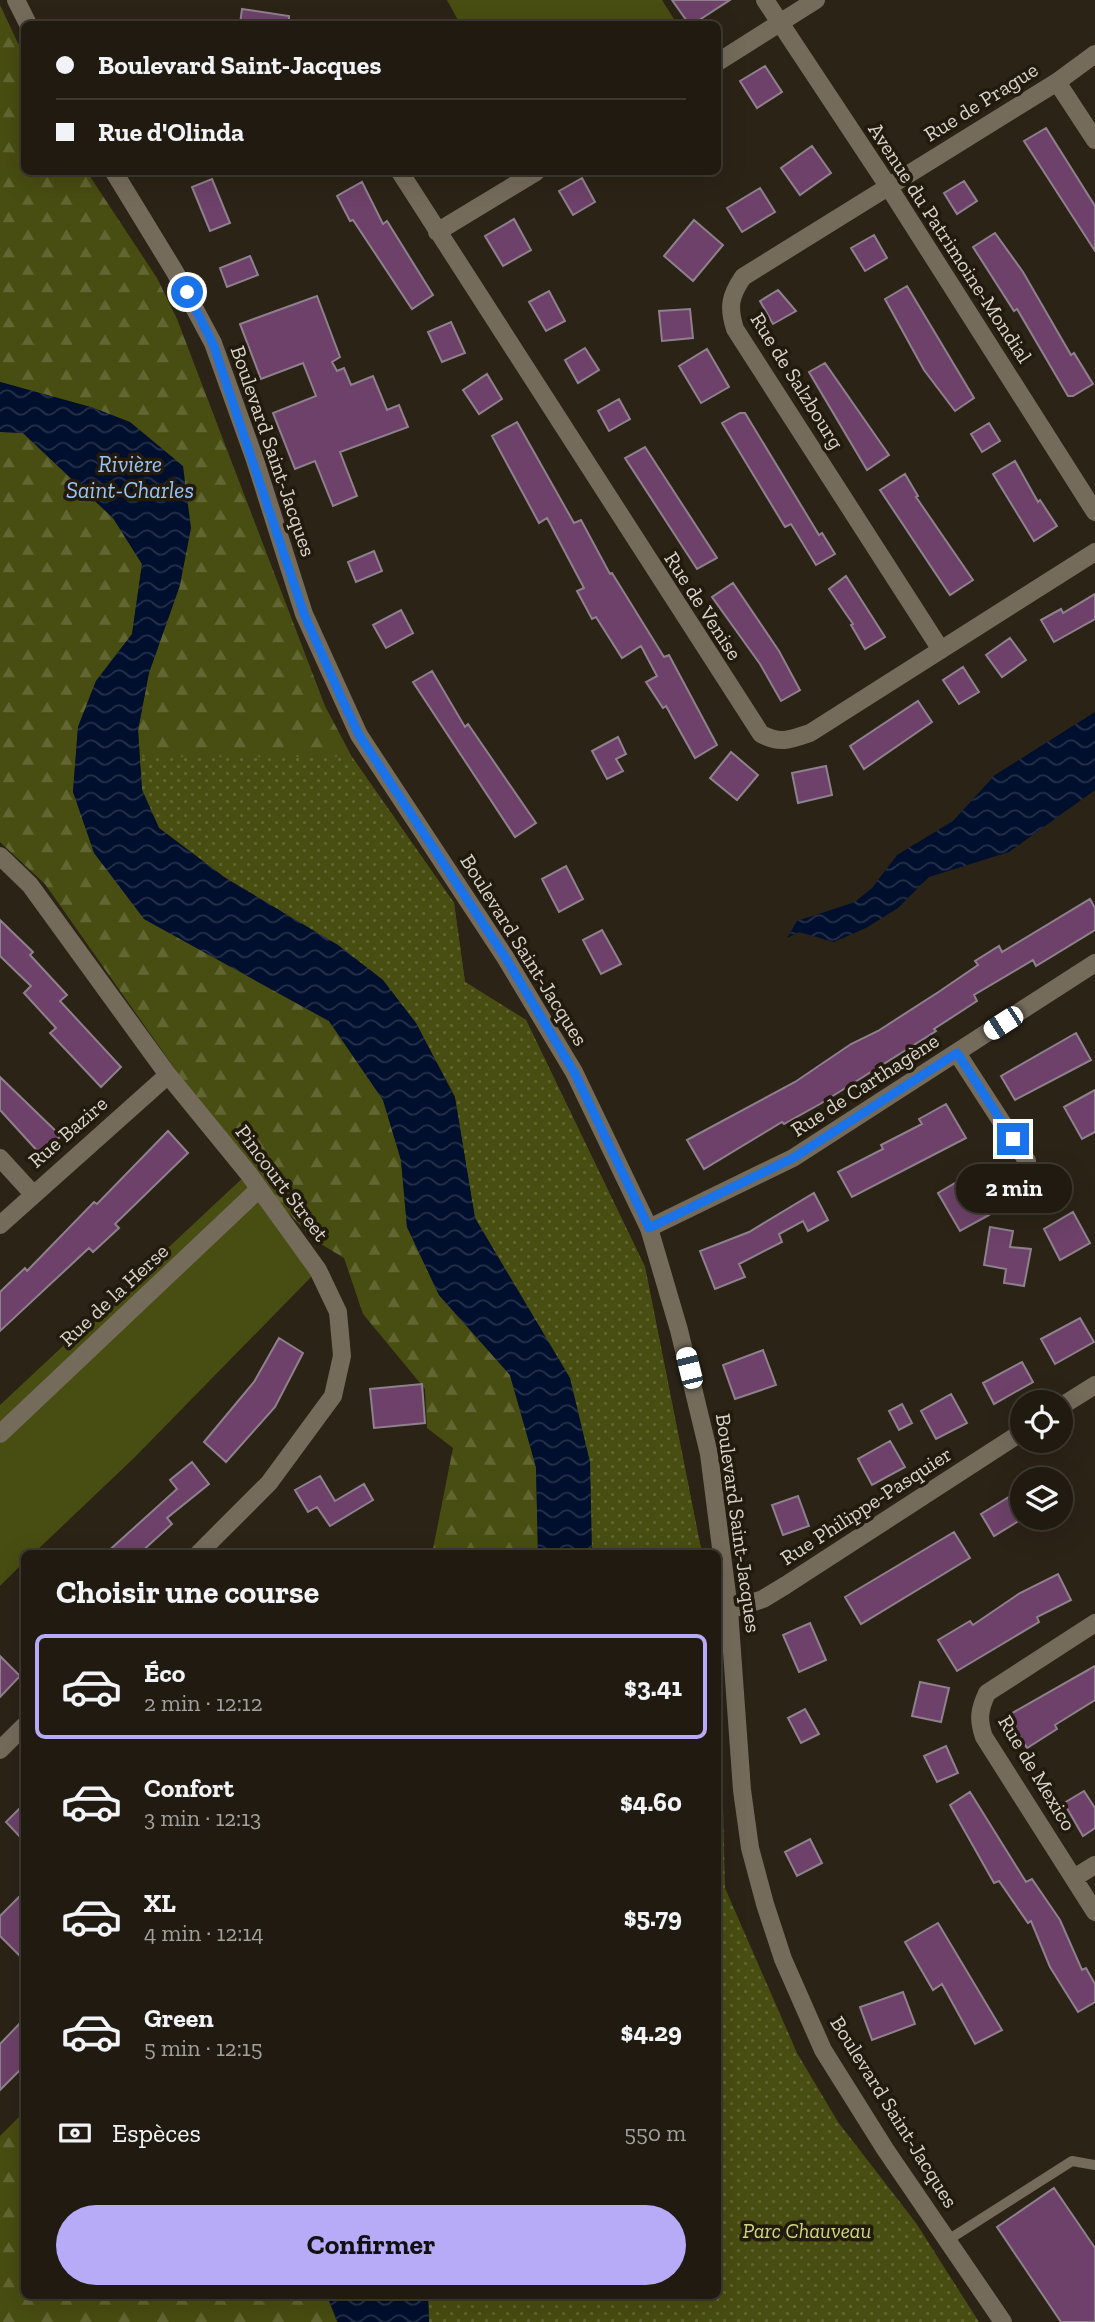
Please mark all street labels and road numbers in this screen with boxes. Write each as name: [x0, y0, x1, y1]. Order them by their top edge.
street label: Rue de Prague: [919, 57, 1042, 147]
street label: Avenue du Patrimoine-Mondial: [863, 118, 1038, 368]
street label: Rue de Salzbourg: [745, 308, 850, 454]
street label: Boulevard Saint-Jacques: [226, 342, 321, 559]
street label: Rue de Venise: [659, 547, 748, 665]
street label: Boulevard Saint-Jacques: [455, 849, 594, 1050]
street label: Rue de Carthagène: [786, 1027, 943, 1142]
street label: Rue Bazire: [23, 1090, 112, 1173]
street label: Pincourt Street: [231, 1120, 334, 1246]
street label: Rue de la Herse: [54, 1238, 173, 1351]
street label: Boulevard Saint-Jacques: [711, 1412, 766, 1634]
street label: Rue Philippe-Pasquier: [775, 1441, 956, 1570]
street label: Rue de Mexico: [993, 1710, 1082, 1835]
street label: Boulevard Saint-Jacques: [825, 2011, 964, 2212]

